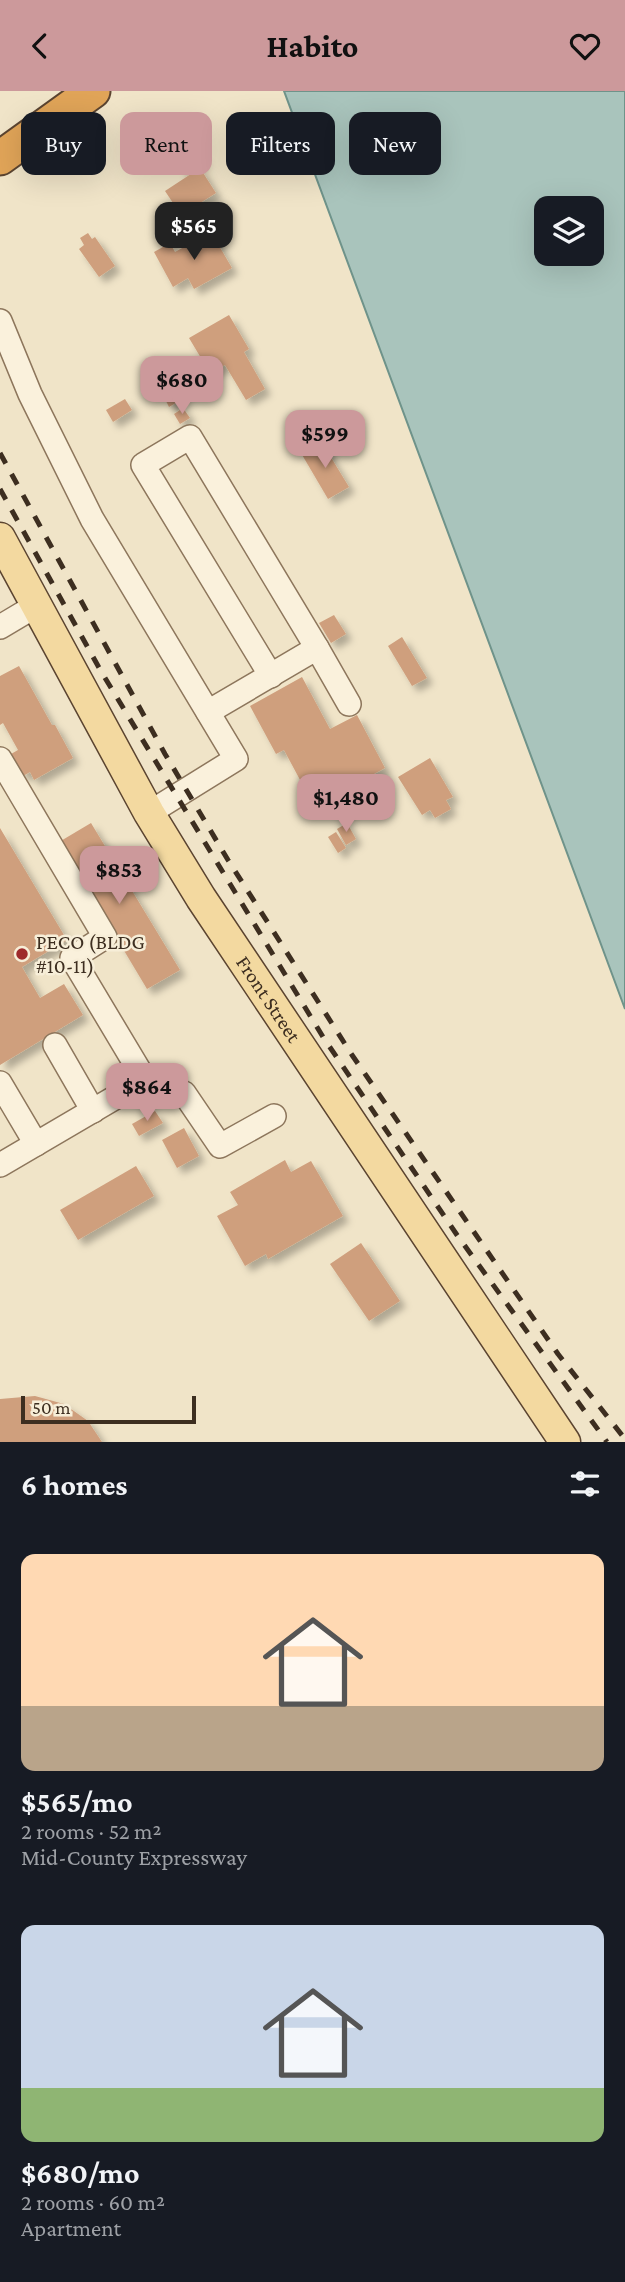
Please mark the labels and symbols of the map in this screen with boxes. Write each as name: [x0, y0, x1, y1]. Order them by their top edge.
pin: $565: [153, 202, 235, 262]
pin: $680: [141, 357, 223, 416]
pin: $599: [284, 411, 366, 470]
pin: $1,480: [289, 775, 403, 834]
pin: $853: [78, 847, 160, 906]
place label: PECO (BLDG #10-11): [36, 930, 145, 978]
marker: PECO (BLDG #10-11): [14, 946, 30, 962]
street label: Front Street: [231, 951, 307, 1048]
pin: $864: [106, 1063, 188, 1123]
scale bar: [21, 1393, 196, 1425]

